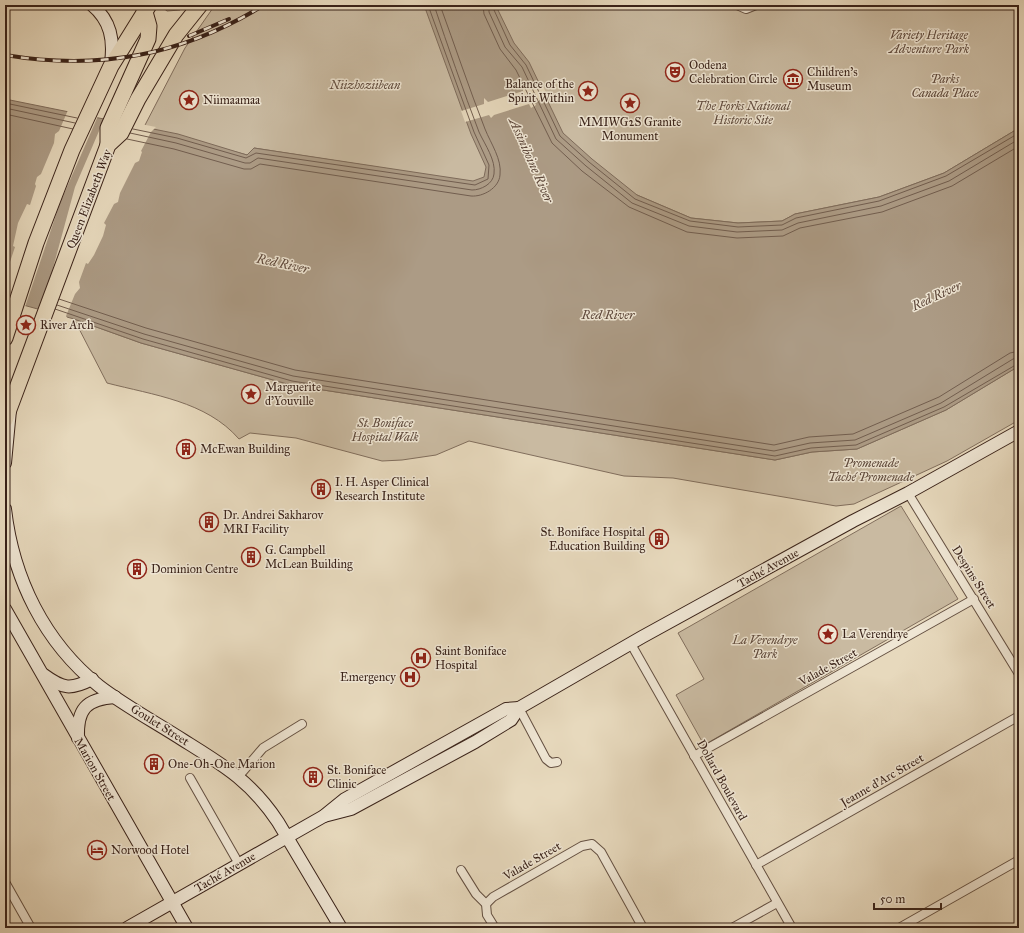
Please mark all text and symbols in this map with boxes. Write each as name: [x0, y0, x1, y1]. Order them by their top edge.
park label: Variety Heritage Adventure Park: [887, 28, 970, 56]
place label: Oodena Celebration Circle: [689, 58, 778, 86]
theatre icon: Oodena Celebration Circle: [664, 61, 686, 83]
place label: Children's Museum: [807, 65, 858, 93]
museum icon: Children's Museum: [782, 68, 804, 90]
park label: Parks Canada Place: [911, 72, 979, 100]
place label: Balance of the Spirit Within: [505, 77, 575, 105]
park label: Niizhoziibean: [329, 78, 401, 92]
place icon: Balance of the Spirit Within: [577, 80, 599, 102]
place icon: Niimaamaa: [178, 89, 200, 111]
place icon: MMIWG2S Granite Monument: [619, 92, 641, 114]
place label: Niimaamaa: [203, 93, 261, 107]
park label: The Forks National Historic Site: [696, 99, 792, 127]
water label: Assiniboine River: [504, 114, 557, 206]
place label: MMIWG2S Granite Monument: [579, 115, 681, 143]
street label: Queen Elizabeth Way: [64, 147, 115, 251]
water label: Red River: [254, 250, 311, 277]
water label: Red River: [908, 277, 964, 315]
water label: Red River: [581, 307, 635, 323]
place icon: River Arch: [15, 314, 37, 336]
place label: River Arch: [40, 318, 94, 332]
place label: Marguerite d’Youville: [265, 380, 321, 408]
place icon: Marguerite d’Youville: [240, 383, 262, 405]
park label: St. Boniface Hospital Walk: [350, 416, 419, 445]
building icon: McEwan Building: [175, 438, 197, 460]
place label: McEwan Building: [200, 442, 290, 457]
park label: Promenade Taché Promenade: [828, 456, 915, 484]
place label: I. H. Asper Clinical Research Institute: [335, 475, 430, 503]
building icon: I. H. Asper Clinical Research Institute: [310, 478, 332, 500]
place label: Dr. Andrei Sakharov MRI Facility: [223, 508, 324, 536]
building icon: Dr. Andrei Sakharov MRI Facility: [198, 511, 220, 533]
place label: St. Boniface Hospital Education Building: [541, 525, 646, 554]
building icon: St. Boniface Hospital Education Building: [648, 528, 670, 550]
place label: G. Campbell McLean Building: [265, 543, 353, 572]
street label: Despins Street: [949, 543, 999, 612]
street label: Taché Avenue: [735, 545, 801, 591]
building icon: G. Campbell McLean Building: [240, 546, 262, 568]
building icon: Dominion Centre: [126, 558, 148, 580]
place label: Dominion Centre: [151, 562, 238, 576]
place icon: La Verendrye: [817, 623, 839, 645]
place label: La Verendrye: [842, 627, 908, 641]
park label: La Verendrye Park: [731, 633, 798, 661]
place label: Saint Boniface Hospital: [435, 644, 507, 672]
street label: Valade Street: [796, 645, 860, 689]
hospital icon: Saint Boniface Hospital: [410, 647, 432, 669]
hospital icon: Emergency: [399, 666, 421, 688]
place label: Emergency: [340, 670, 396, 685]
street label: Goulet Street: [128, 702, 192, 749]
street label: Marion Street: [71, 735, 119, 804]
street label: Dollard Boulevard: [694, 737, 750, 823]
street label: Jeanne d’Arc Street: [836, 750, 927, 811]
building icon: One-Oh-One Marion: [143, 753, 165, 775]
place label: One-Oh-One Marion: [168, 757, 276, 771]
place label: St. Boniface Clinic: [327, 763, 386, 791]
building icon: St. Boniface Clinic: [302, 766, 324, 788]
hotel icon: Norwood Hotel: [86, 839, 108, 861]
street label: Valade Street: [500, 839, 564, 884]
place label: Norwood Hotel: [111, 843, 190, 857]
street label: Taché Avenue: [192, 849, 258, 895]
scale bar: [874, 885, 941, 911]
text: 50 m: [880, 892, 905, 906]

